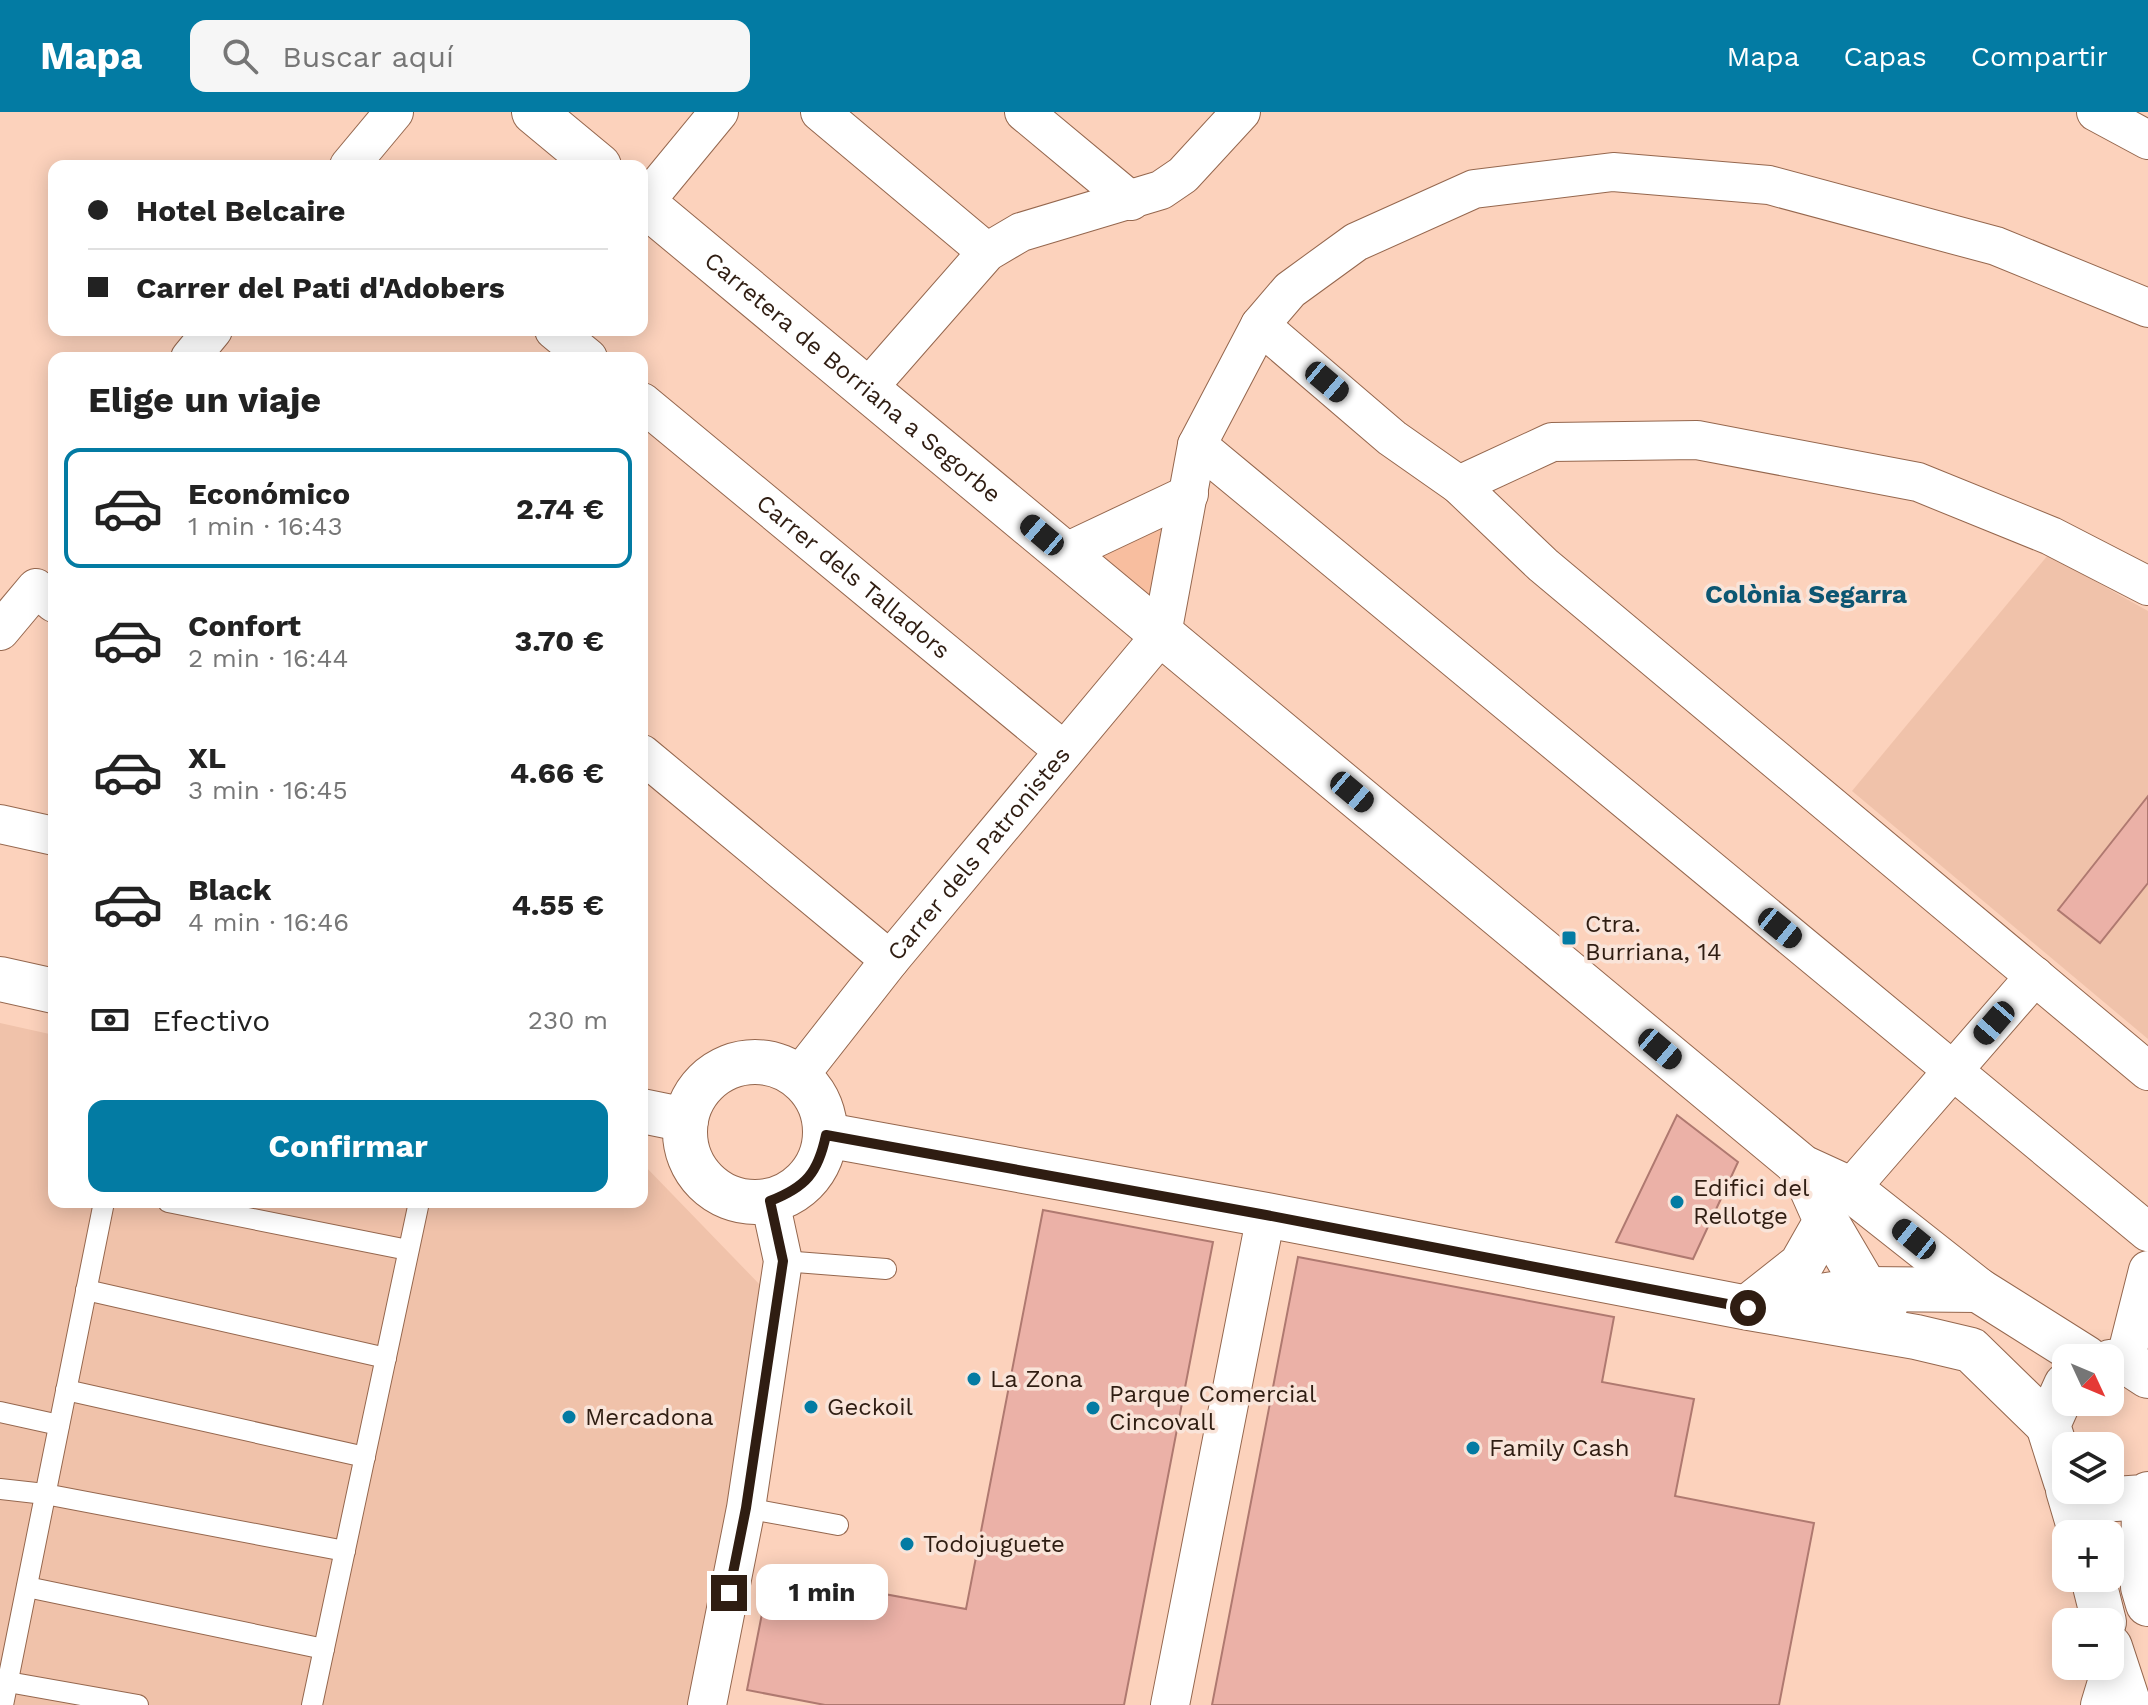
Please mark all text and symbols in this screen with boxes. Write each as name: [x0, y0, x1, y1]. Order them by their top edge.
search box: [190, 20, 750, 92]
text: Mapa: [40, 34, 142, 78]
icon: search: [218, 34, 262, 78]
text: Buscar aquí: [282, 39, 454, 74]
text: Mapa: [1726, 40, 1799, 73]
text: Capas: [1843, 40, 1927, 73]
text: Compartir: [1971, 40, 2108, 73]
text: Hotel Belcaire: [136, 193, 345, 228]
street label: Carretera de Borriana a Segorbe: [699, 246, 1006, 508]
text: Carrer del Pati d'Adobers: [136, 270, 505, 305]
car: [1301, 357, 1353, 407]
text: Elige un viaje: [88, 379, 321, 421]
icon: car: [92, 472, 164, 544]
text: Económico: [188, 476, 350, 511]
street label: Carrer dels Talladors: [751, 489, 955, 665]
text: 2.74 €: [516, 491, 604, 526]
car: [1016, 510, 1068, 560]
text: 1 min · 16:43: [188, 511, 343, 541]
district label: Colònia Segarra: [1705, 579, 1907, 609]
icon: car: [92, 604, 164, 676]
text: Confort: [188, 608, 301, 643]
text: 3.70 €: [514, 623, 604, 658]
text: 2 min · 16:44: [188, 643, 348, 673]
icon: car: [92, 736, 164, 808]
text: XL: [188, 740, 226, 775]
street label: Carrer dels Patronistes: [882, 741, 1076, 966]
text: 4.66 €: [510, 755, 604, 790]
car: [1326, 767, 1378, 817]
text: 3 min · 16:45: [188, 775, 348, 805]
icon: car: [92, 868, 164, 940]
text: Black: [188, 872, 272, 907]
text: 4.55 €: [511, 887, 604, 922]
car: [1754, 904, 1806, 952]
text: 4 min · 16:46: [188, 907, 349, 937]
place label: Ctra. Burriana, 14: [1585, 910, 1722, 966]
marker: Ctra. Burriana, 14: [1560, 929, 1578, 947]
car: [1969, 997, 2019, 1049]
icon: cash: [88, 998, 132, 1042]
text: Efectivo: [152, 1003, 270, 1038]
text: 230 m: [528, 1005, 608, 1035]
car: [1634, 1024, 1686, 1074]
button: Confirmar: [88, 1100, 608, 1192]
place label: Edifici del Rellotge: [1693, 1174, 1810, 1230]
marker: Edifici del Rellotge: [1668, 1193, 1686, 1211]
car: [1888, 1215, 1940, 1263]
route start: [1730, 1290, 1766, 1326]
north arrow: [2052, 1344, 2124, 1416]
map controls: [2052, 1344, 2124, 1680]
place label: La Zona: [990, 1365, 1083, 1393]
marker: La Zona: [965, 1370, 983, 1388]
place label: Parque Comercial Cincovall: [1109, 1380, 1317, 1436]
place label: Geckoil: [827, 1393, 914, 1421]
marker: Geckoil: [802, 1398, 820, 1416]
marker: Parque Comercial Cincovall: [1084, 1399, 1102, 1417]
place label: Mercadona: [585, 1403, 713, 1431]
marker: Mercadona: [560, 1408, 578, 1426]
button: layers: [2052, 1432, 2124, 1504]
place label: Family Cash: [1489, 1434, 1630, 1462]
marker: Family Cash: [1464, 1439, 1482, 1457]
button: +: [2052, 1520, 2124, 1592]
place label: Todojuguete: [923, 1530, 1065, 1558]
marker: Todojuguete: [898, 1535, 916, 1553]
callout: 1 min: [757, 1565, 889, 1621]
route end: [711, 1575, 747, 1611]
text: 1 min: [789, 1577, 855, 1607]
button: −: [2052, 1608, 2124, 1680]

